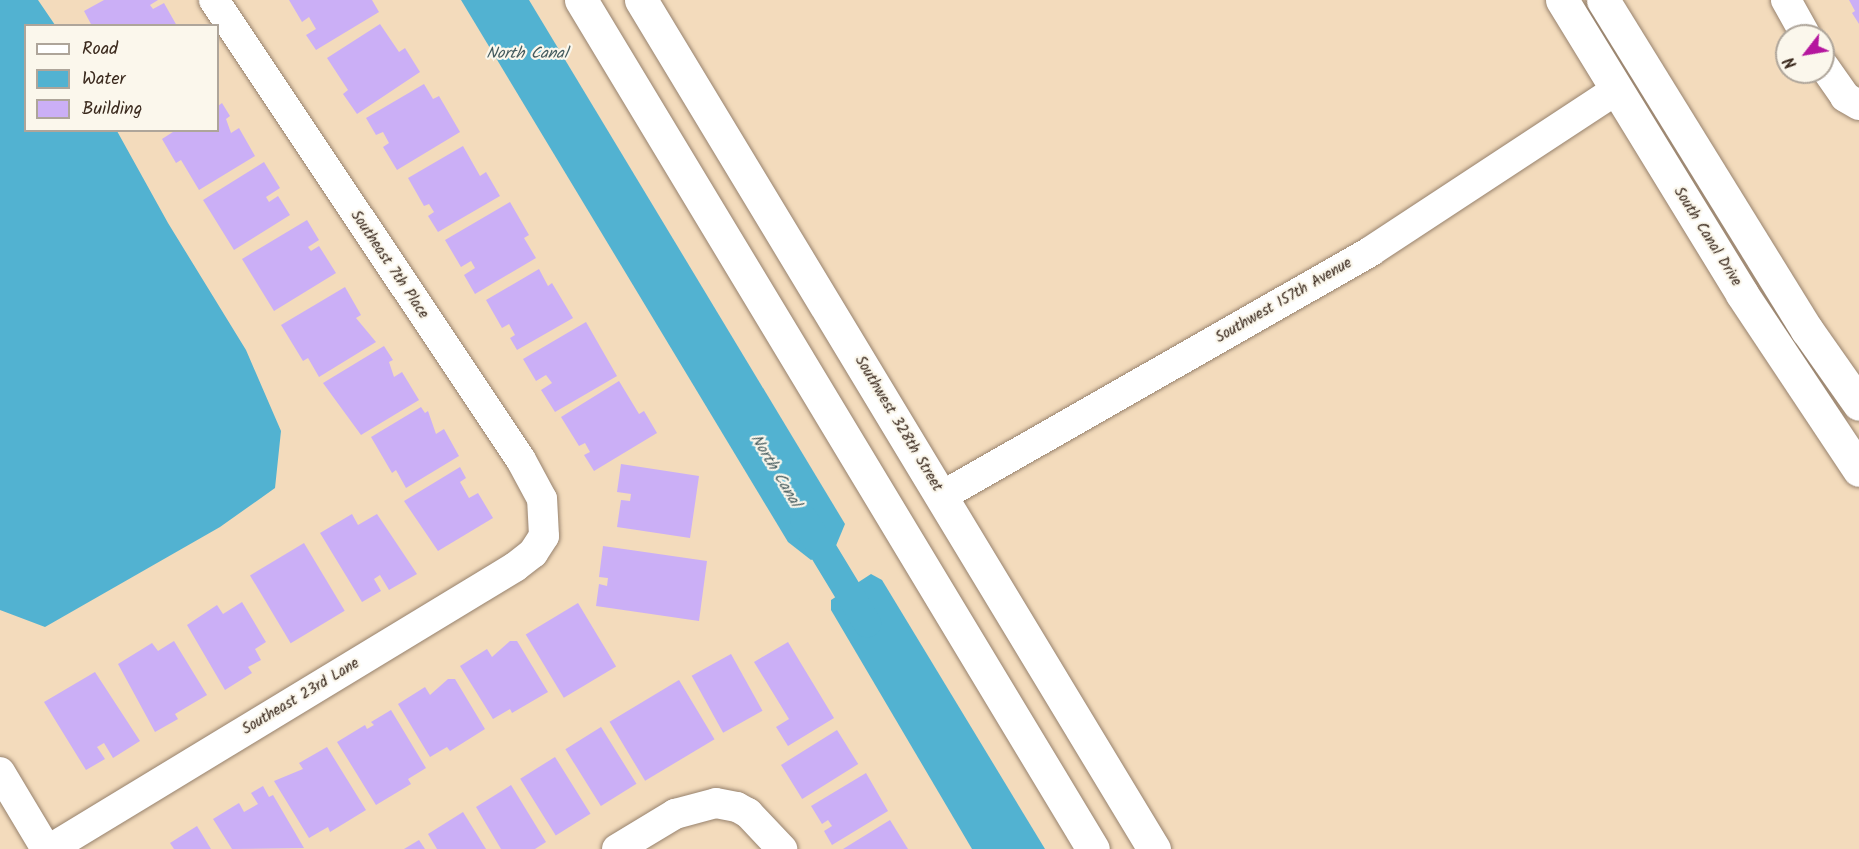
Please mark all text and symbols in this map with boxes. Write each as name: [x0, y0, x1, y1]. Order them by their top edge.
legend: [24, 24, 219, 132]
north arrow: [1775, 24, 1835, 84]
text: Road: [82, 35, 118, 64]
water label: North Canal: [486, 44, 568, 64]
text: N: [1778, 52, 1804, 73]
text: Water: [82, 65, 126, 94]
text: Building: [82, 95, 142, 124]
street label: South Canal Drive: [1669, 184, 1745, 290]
street label: Southeast 7th Place: [346, 207, 432, 323]
street label: Southwest 157th Avenue: [1213, 255, 1355, 347]
street label: Southwest 328th Street: [850, 353, 946, 495]
water label: North Canal: [746, 431, 804, 511]
street label: Southeast 23rd Lane: [239, 655, 363, 739]

